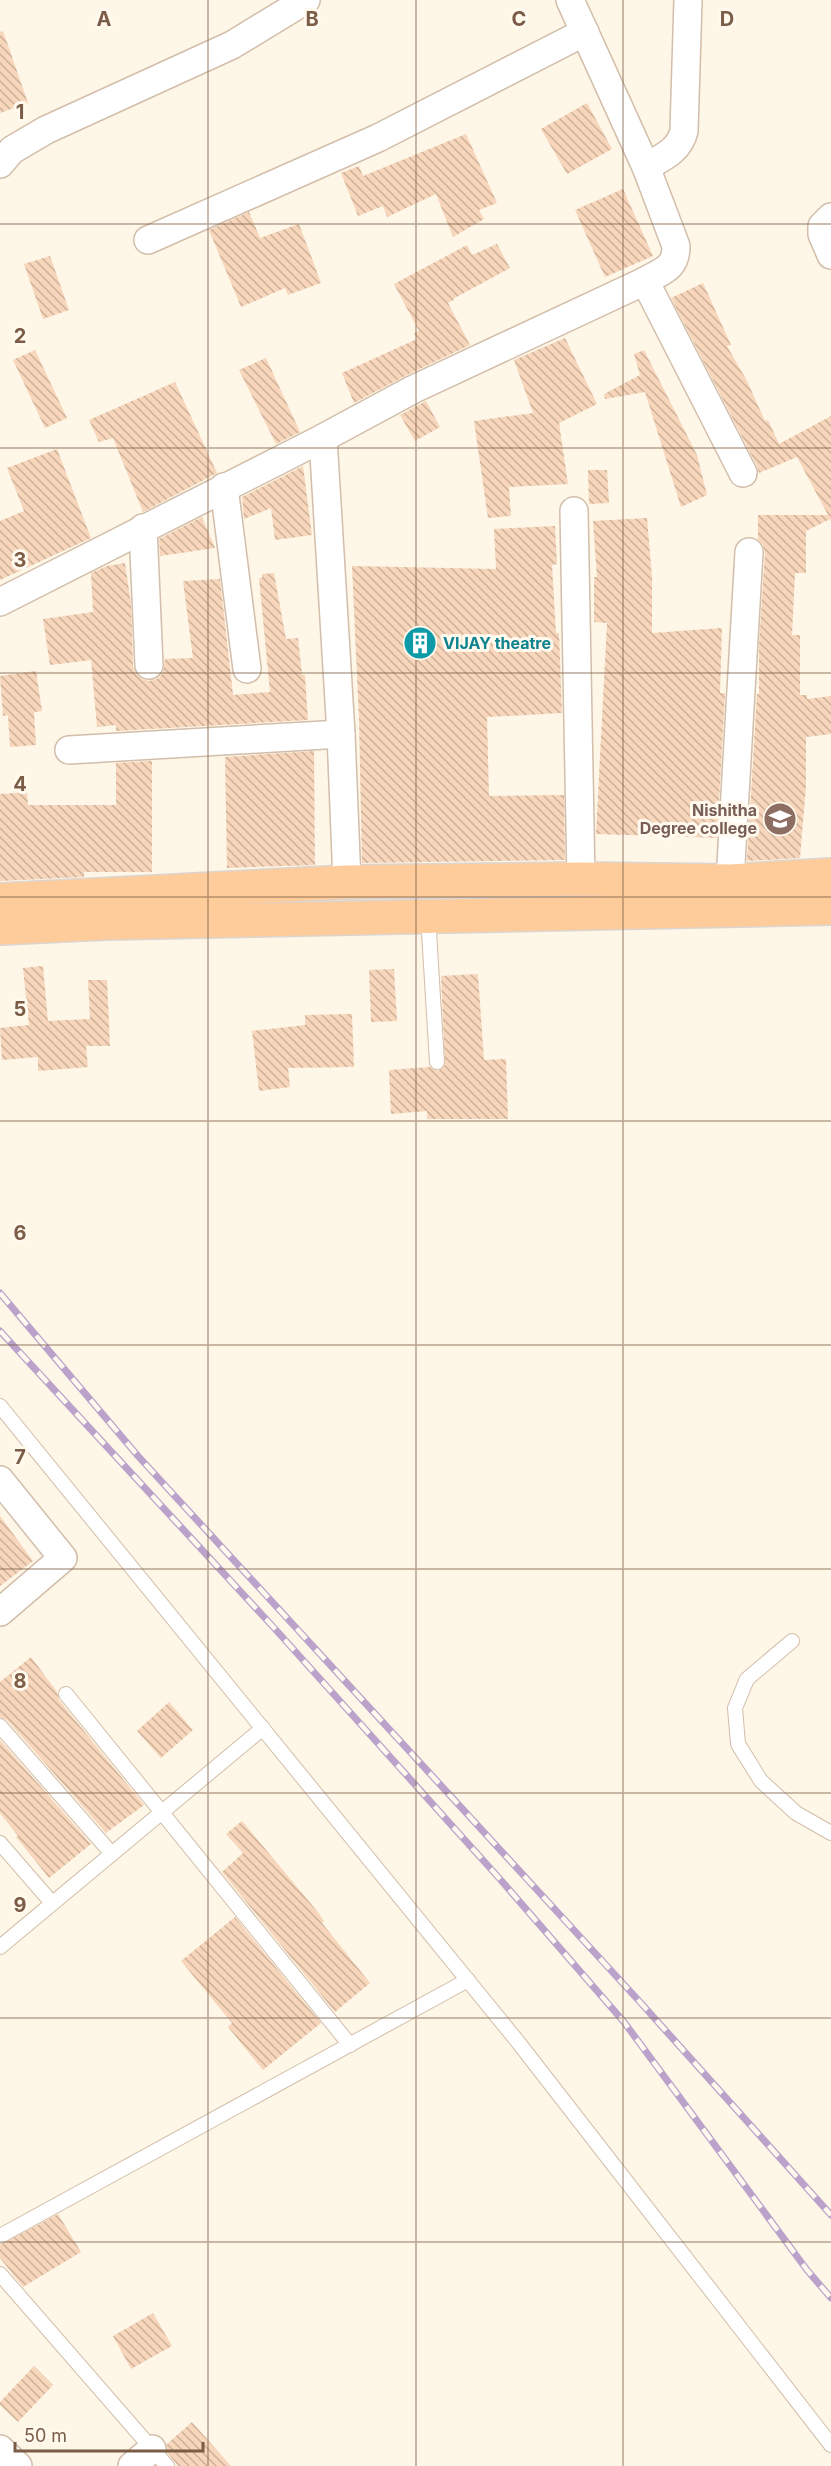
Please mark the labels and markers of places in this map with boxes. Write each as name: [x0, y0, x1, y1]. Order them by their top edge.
building icon: VIJAY theatre: [402, 625, 438, 661]
place label: VIJAY theatre: [443, 633, 551, 653]
place label: Nishitha Degree college: [640, 800, 757, 838]
school or university icon: Nishitha Degree college: [762, 801, 798, 837]

